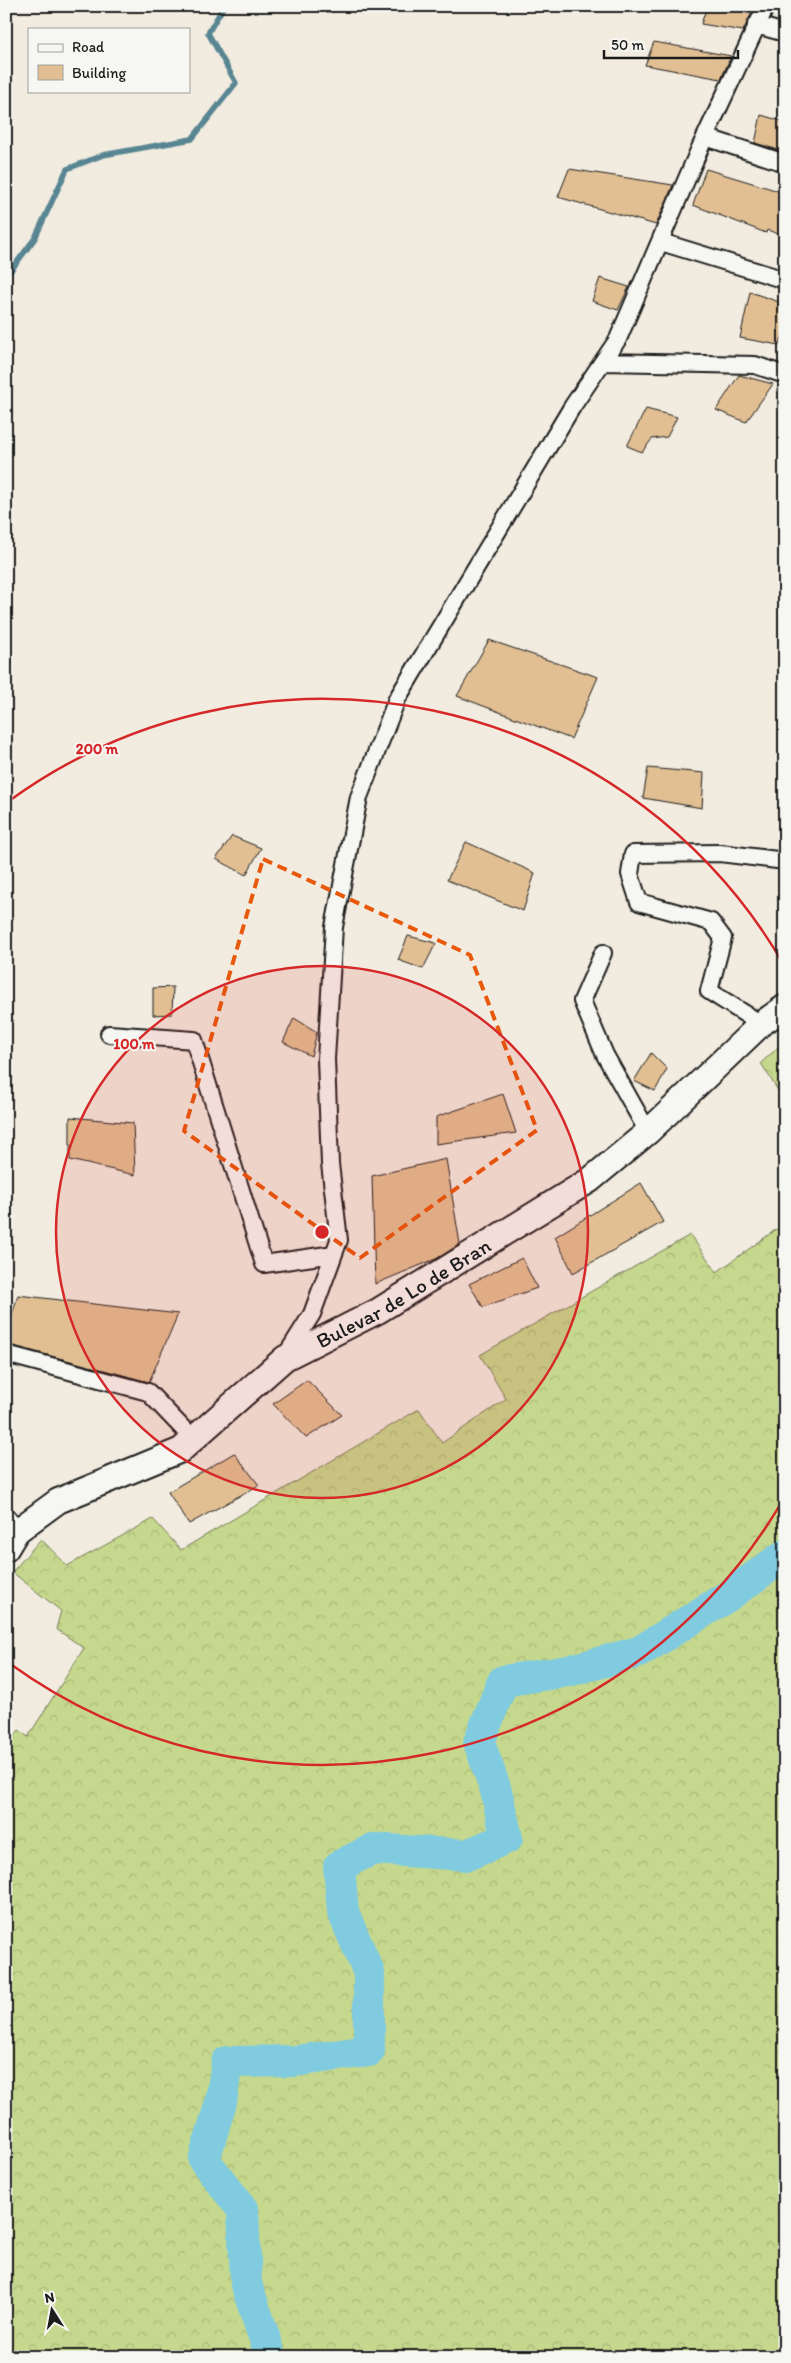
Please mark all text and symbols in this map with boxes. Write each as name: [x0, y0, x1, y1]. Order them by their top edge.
legend: [28, 28, 190, 92]
scale bar: [604, 28, 737, 60]
text: 50 m: [611, 36, 644, 54]
text: Road: [72, 38, 105, 56]
text: Building: [72, 64, 126, 82]
text: 200 m: [76, 740, 119, 758]
text: 100 m: [113, 1035, 155, 1053]
centre of rings: [313, 1223, 331, 1241]
street label: Bulevar de Lo de Bran: [312, 1232, 495, 1353]
north arrow: [28, 2286, 78, 2336]
text: N: [43, 2288, 56, 2307]

